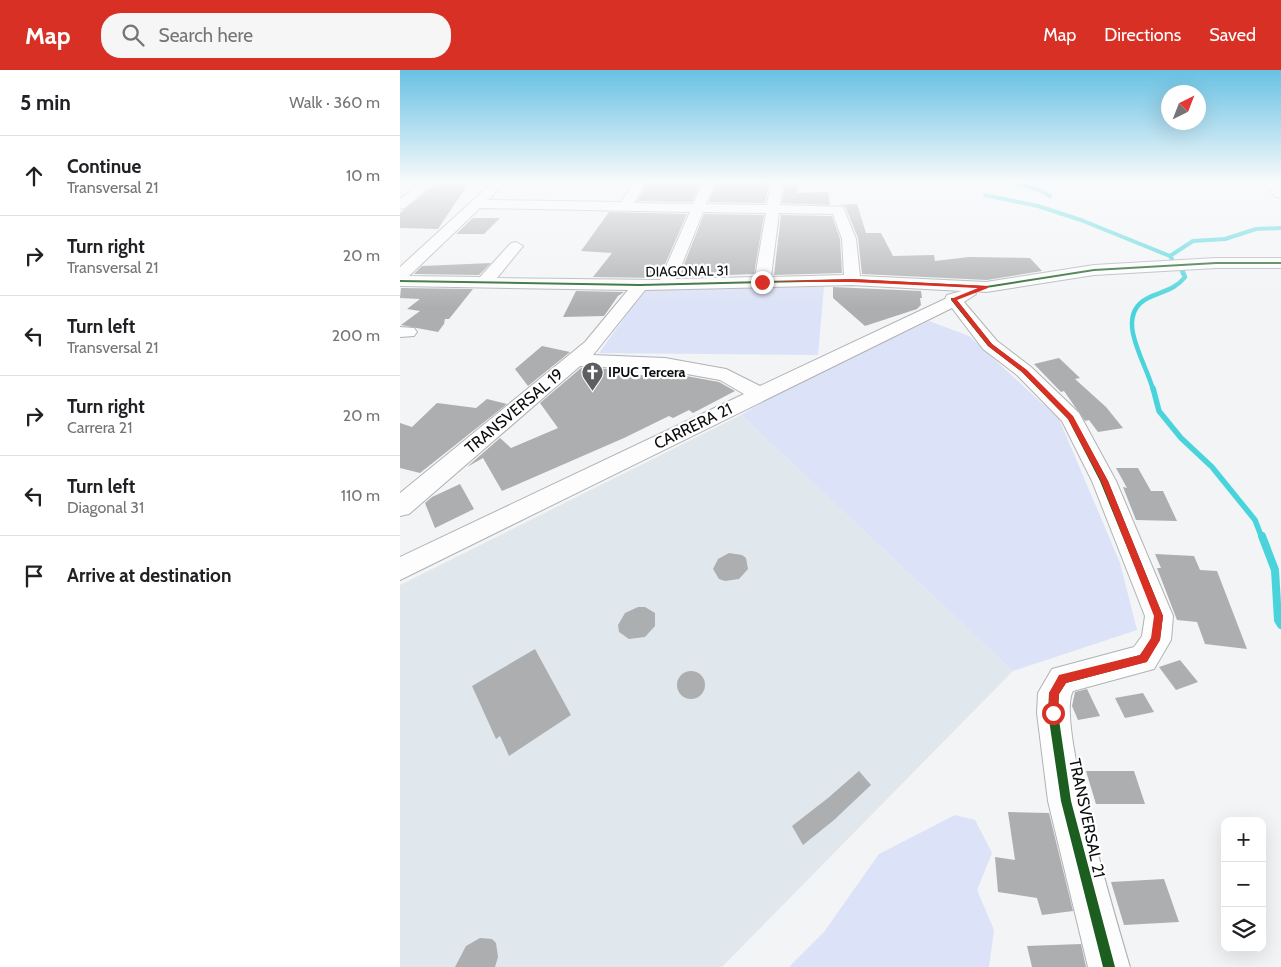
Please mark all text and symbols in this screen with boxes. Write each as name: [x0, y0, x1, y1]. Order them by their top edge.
search box: [101, 13, 451, 58]
text: Map: [25, 21, 71, 50]
icon: search: [119, 21, 147, 49]
text: Search here: [159, 24, 253, 47]
text: Map: [1043, 24, 1076, 46]
text: Directions: [1104, 24, 1181, 46]
text: Saved: [1209, 24, 1256, 46]
north arrow: [1161, 85, 1206, 130]
text: 5 min: [20, 90, 71, 115]
text: Walk · 360 m: [289, 93, 380, 112]
text: Continue: [67, 155, 141, 178]
icon: ahead: [20, 162, 48, 190]
text: 10 m: [346, 166, 380, 185]
text: Transversal 21: [67, 178, 159, 197]
text: Turn right: [67, 235, 145, 258]
icon: right: [20, 242, 48, 270]
text: 20 m: [343, 246, 380, 265]
text: Transversal 21: [67, 258, 159, 277]
street label: DIAGONAL 31: [645, 261, 729, 281]
route end: [751, 271, 774, 294]
text: Turn left: [67, 315, 135, 338]
icon: left: [20, 322, 48, 350]
text: 200 m: [332, 326, 380, 345]
text: Transversal 21: [67, 338, 159, 357]
church icon: IPUC Tercera: [580, 360, 604, 391]
place label: IPUC Tercera: [608, 363, 686, 381]
street label: TRANSVERSAL 19: [461, 365, 567, 457]
text: Turn right: [67, 395, 145, 418]
street label: CARRERA 21: [651, 399, 735, 453]
icon: right: [20, 402, 48, 430]
text: 20 m: [343, 406, 380, 425]
text: Carrera 21: [67, 418, 132, 437]
text: Turn left: [67, 475, 135, 498]
icon: left: [20, 482, 48, 510]
text: 110 m: [341, 486, 380, 505]
text: Diagonal 31: [67, 498, 144, 517]
icon: arrive: [20, 562, 48, 590]
text: Arrive at destination: [67, 564, 231, 587]
route start: [1042, 702, 1065, 725]
street label: TRANSVERSAL 21: [1065, 757, 1109, 879]
map controls: [1221, 817, 1266, 952]
button: +: [1221, 817, 1266, 862]
button: −: [1221, 862, 1266, 907]
button: layers: [1221, 907, 1266, 952]

